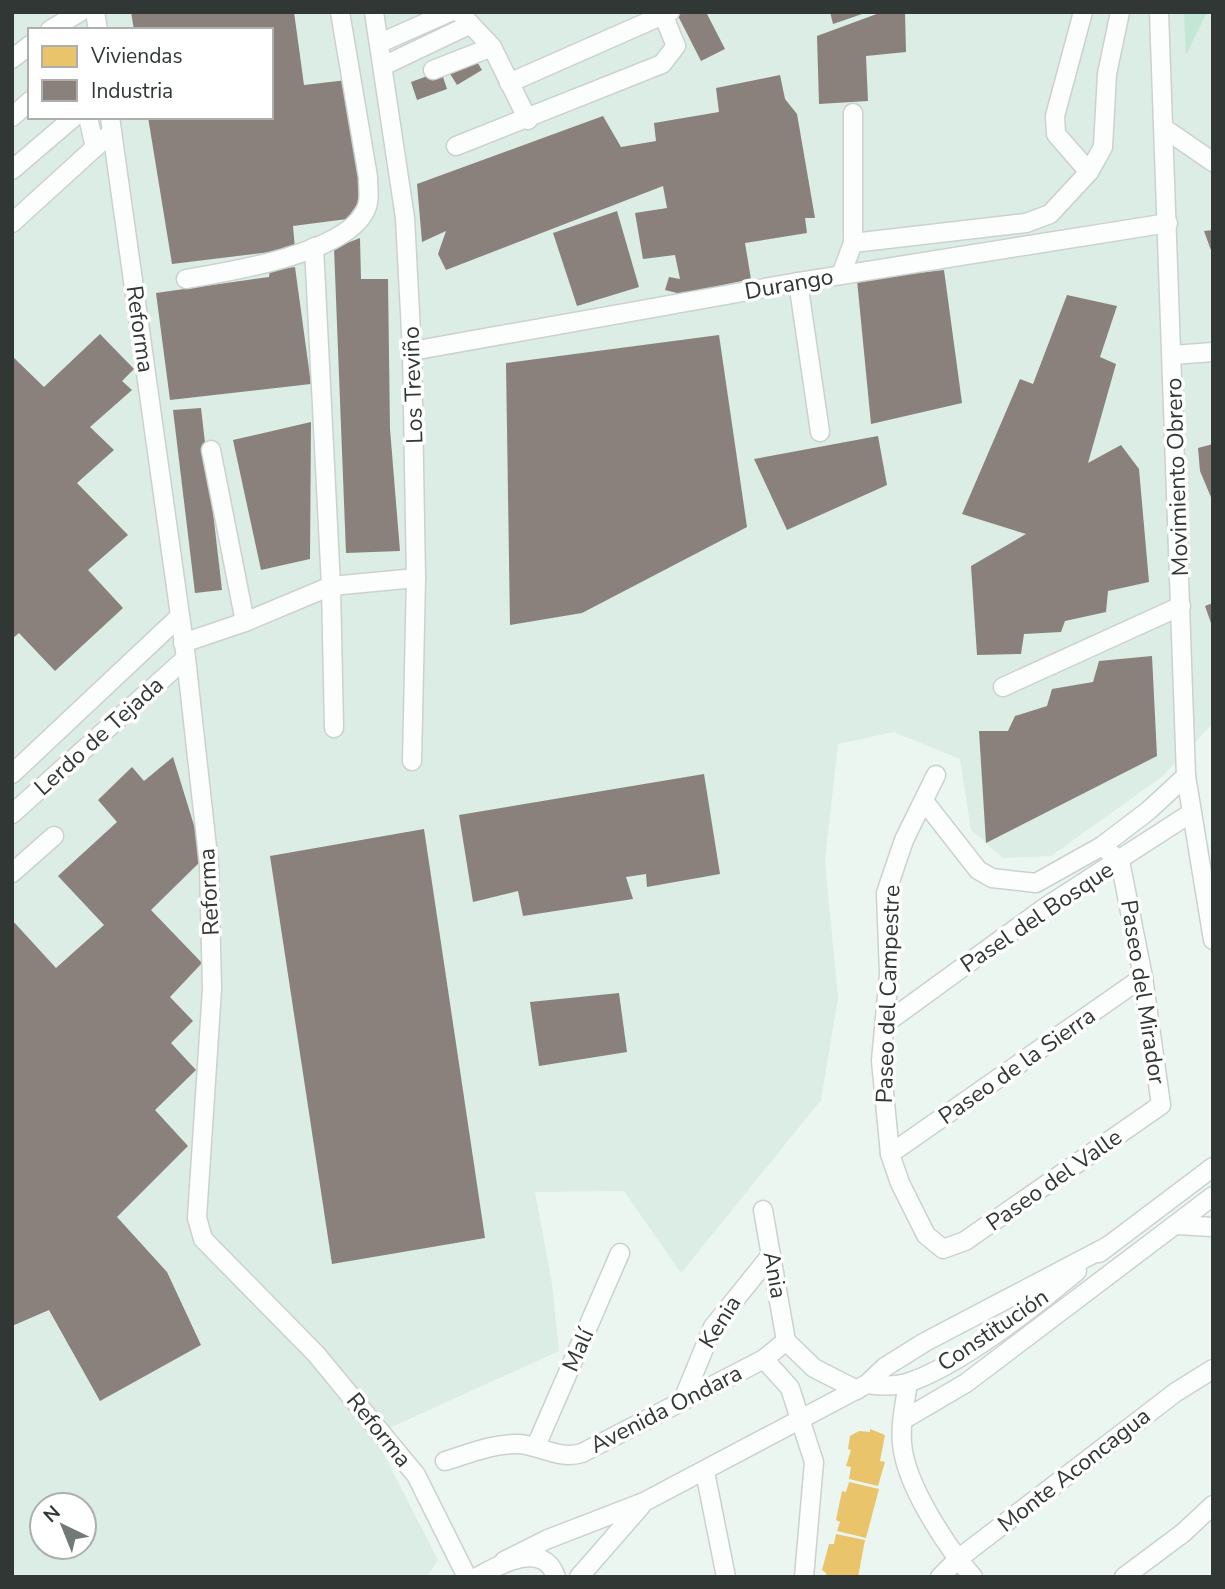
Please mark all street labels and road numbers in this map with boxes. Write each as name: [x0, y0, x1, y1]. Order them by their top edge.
street label: Durango: [742, 261, 836, 307]
street label: Reforma: [119, 283, 161, 375]
street label: Los Treviño: [395, 326, 431, 444]
street label: Movimiento Obrero: [1158, 377, 1196, 577]
street label: Lerdo de Tejada: [28, 670, 170, 802]
street label: Reforma: [191, 847, 227, 937]
street label: Pasel del Bosque: [954, 854, 1120, 980]
street label: Paseo del Campestre: [869, 884, 907, 1104]
street label: Paseo del Mirador: [1113, 898, 1173, 1087]
street label: Paseo de la Sierra: [932, 1000, 1102, 1132]
street label: Paseo del Valle: [980, 1122, 1128, 1238]
street label: Ania: [756, 1249, 794, 1301]
street label: Constitución: [931, 1281, 1055, 1379]
street label: Kenia: [692, 1290, 748, 1354]
street label: Malí: [555, 1322, 602, 1376]
street label: Avenida Ondara: [585, 1357, 747, 1461]
street label: Reforma: [339, 1386, 419, 1474]
street label: Monte Aconcagua: [991, 1401, 1157, 1539]

